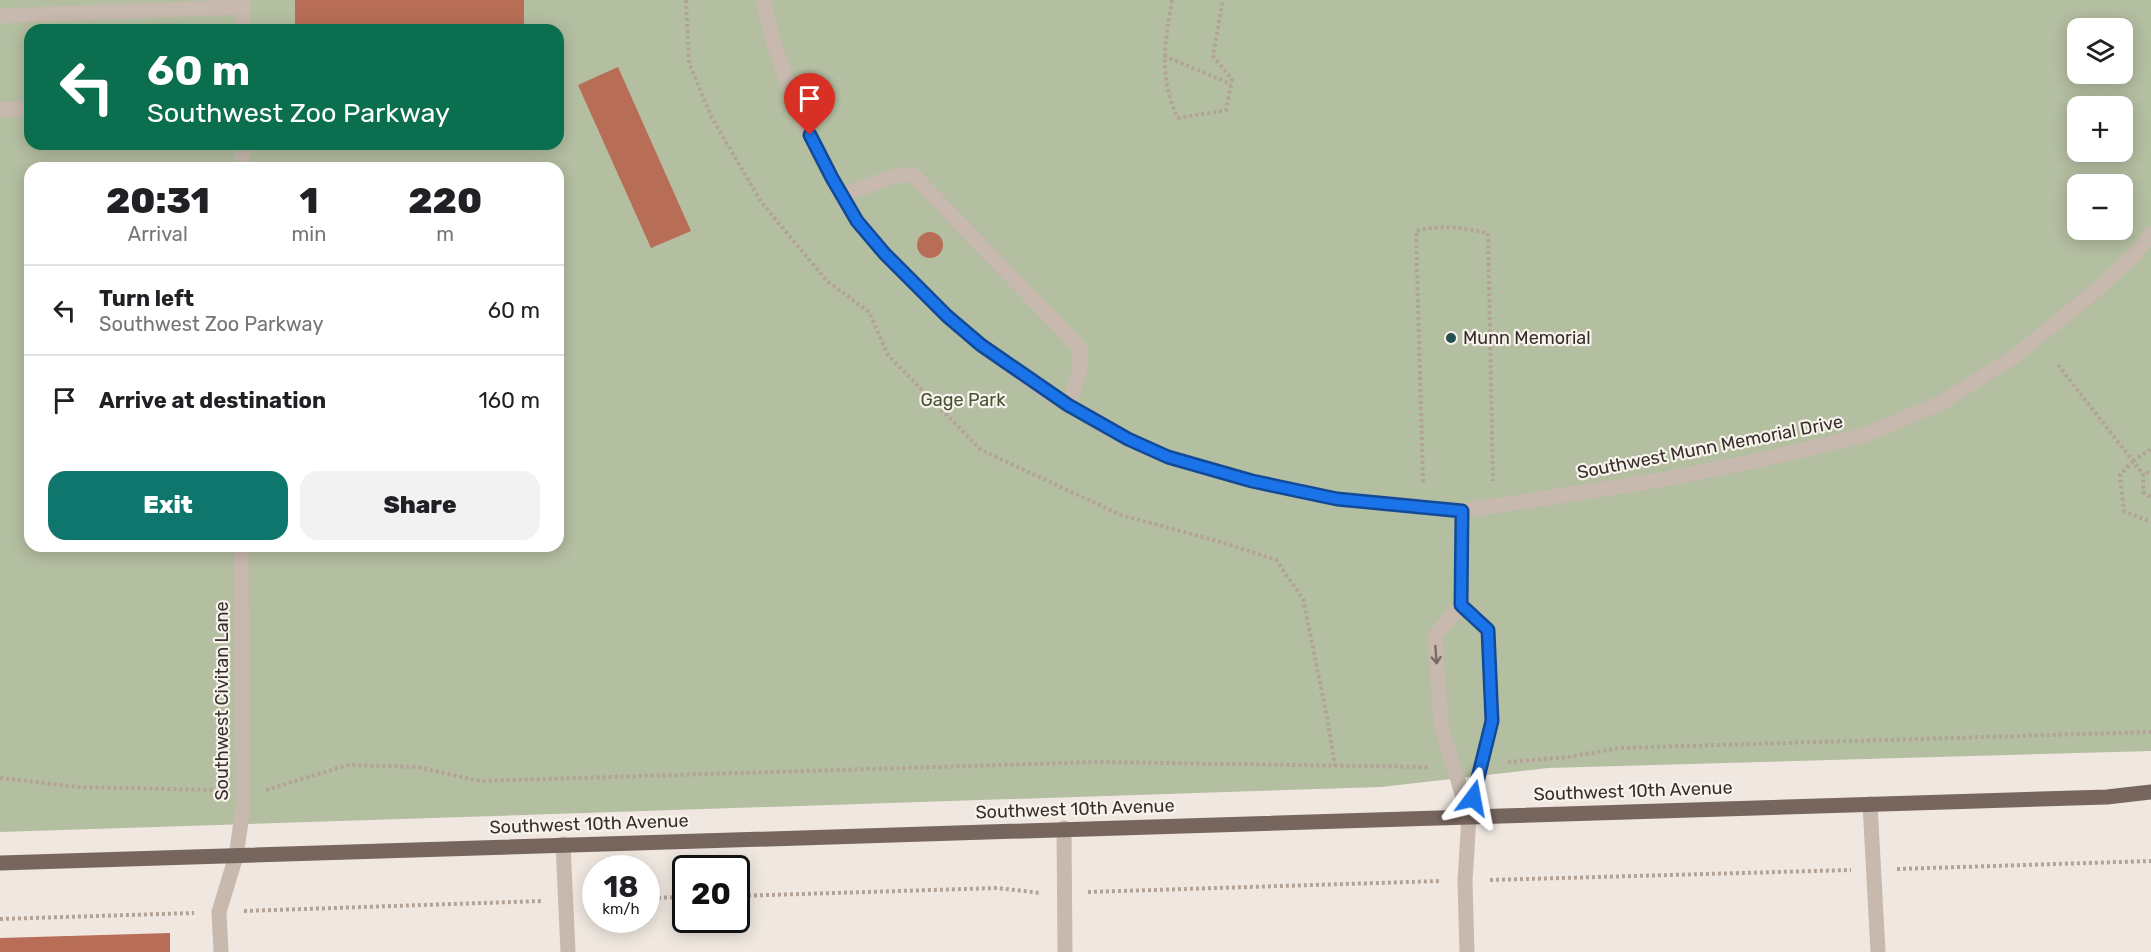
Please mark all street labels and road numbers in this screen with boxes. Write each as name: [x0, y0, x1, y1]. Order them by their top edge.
street label: Southwest Munn Memorial Drive: [1575, 410, 1845, 484]
street label: Southwest Civitan Lane: [211, 601, 233, 801]
street label: Southwest 10th Avenue: [1533, 777, 1733, 805]
street label: Southwest 10th Avenue: [975, 795, 1175, 823]
street label: Southwest 10th Avenue: [489, 810, 689, 838]

